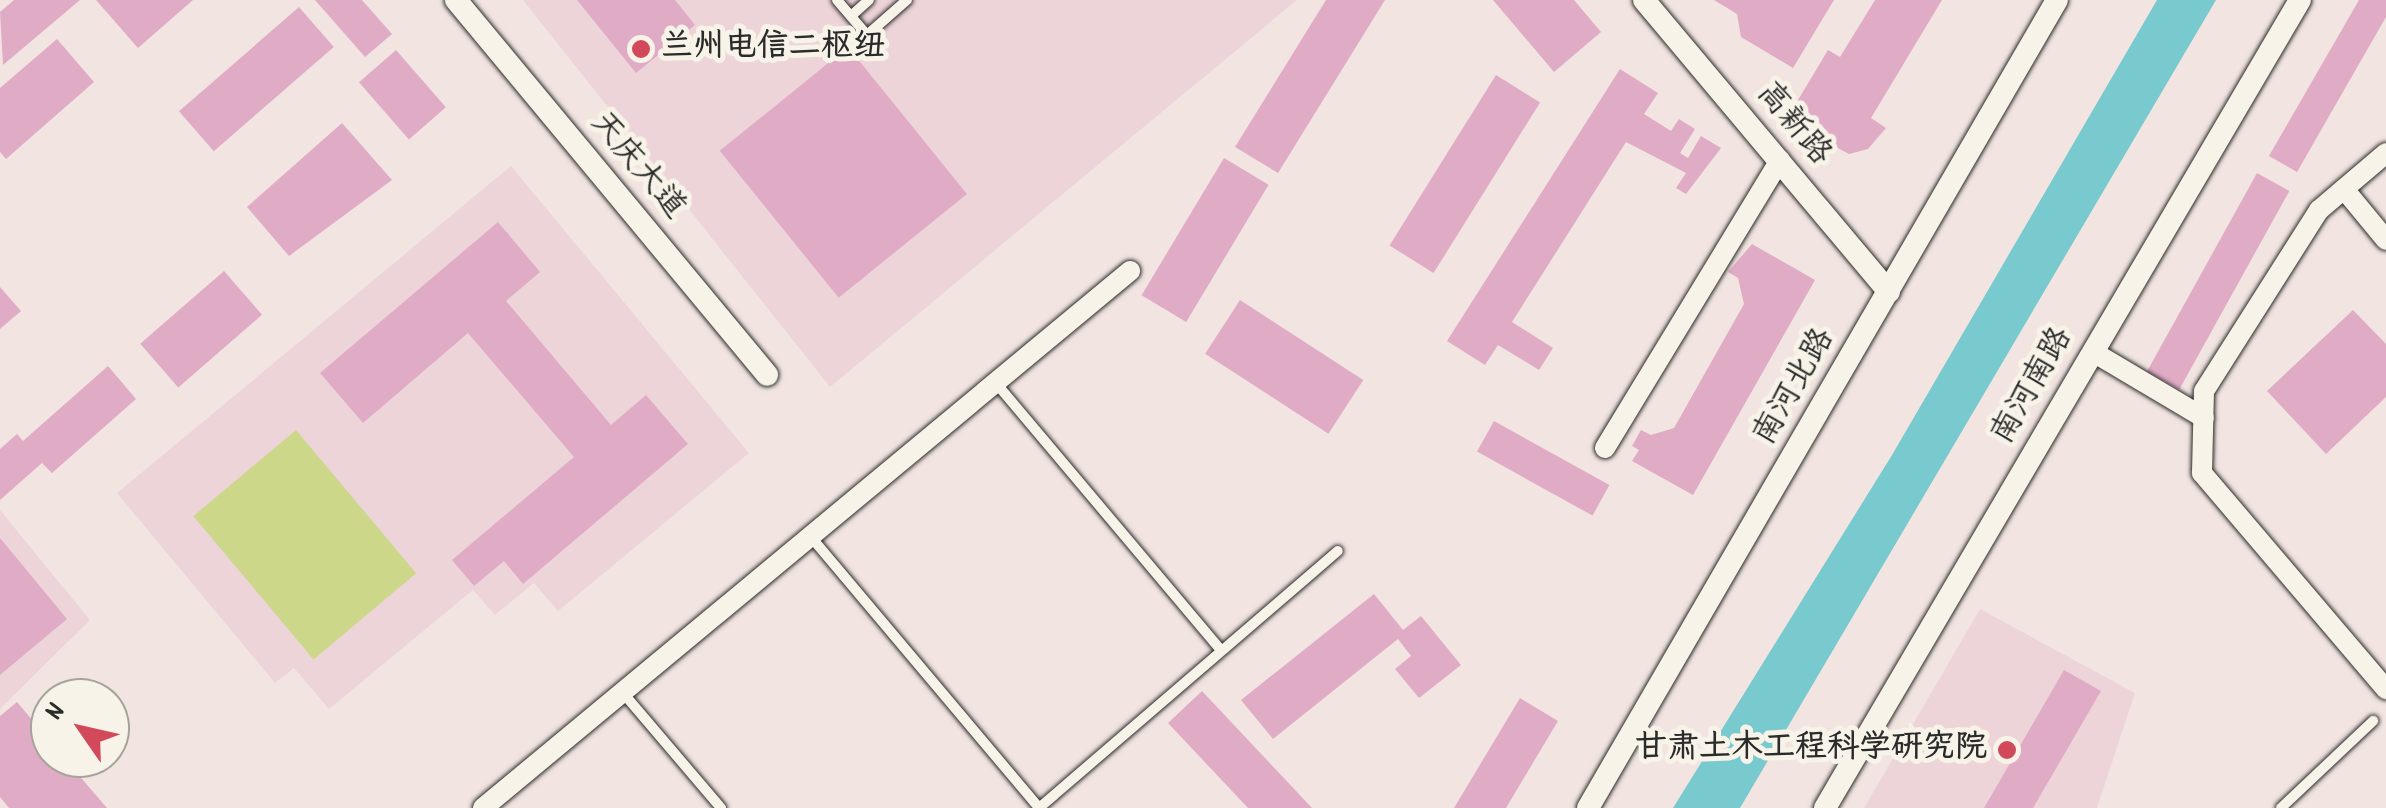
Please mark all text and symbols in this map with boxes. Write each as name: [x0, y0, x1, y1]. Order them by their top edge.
place label: 兰州电信二枢纽: [661, 30, 885, 68]
marker: 兰州电信二枢纽: [630, 38, 652, 60]
street label: 高新路: [1746, 76, 1838, 174]
street label: 天庆大道: [580, 106, 692, 228]
street label: 南河南路: [1985, 322, 2083, 452]
street label: 南河北路: [1747, 323, 1845, 453]
north arrow: [30, 678, 130, 778]
text: N: [36, 695, 77, 729]
place label: 甘肃土木工程科学研究院: [1635, 731, 1987, 769]
marker: 甘肃土木工程科学研究院: [1996, 739, 2018, 761]

